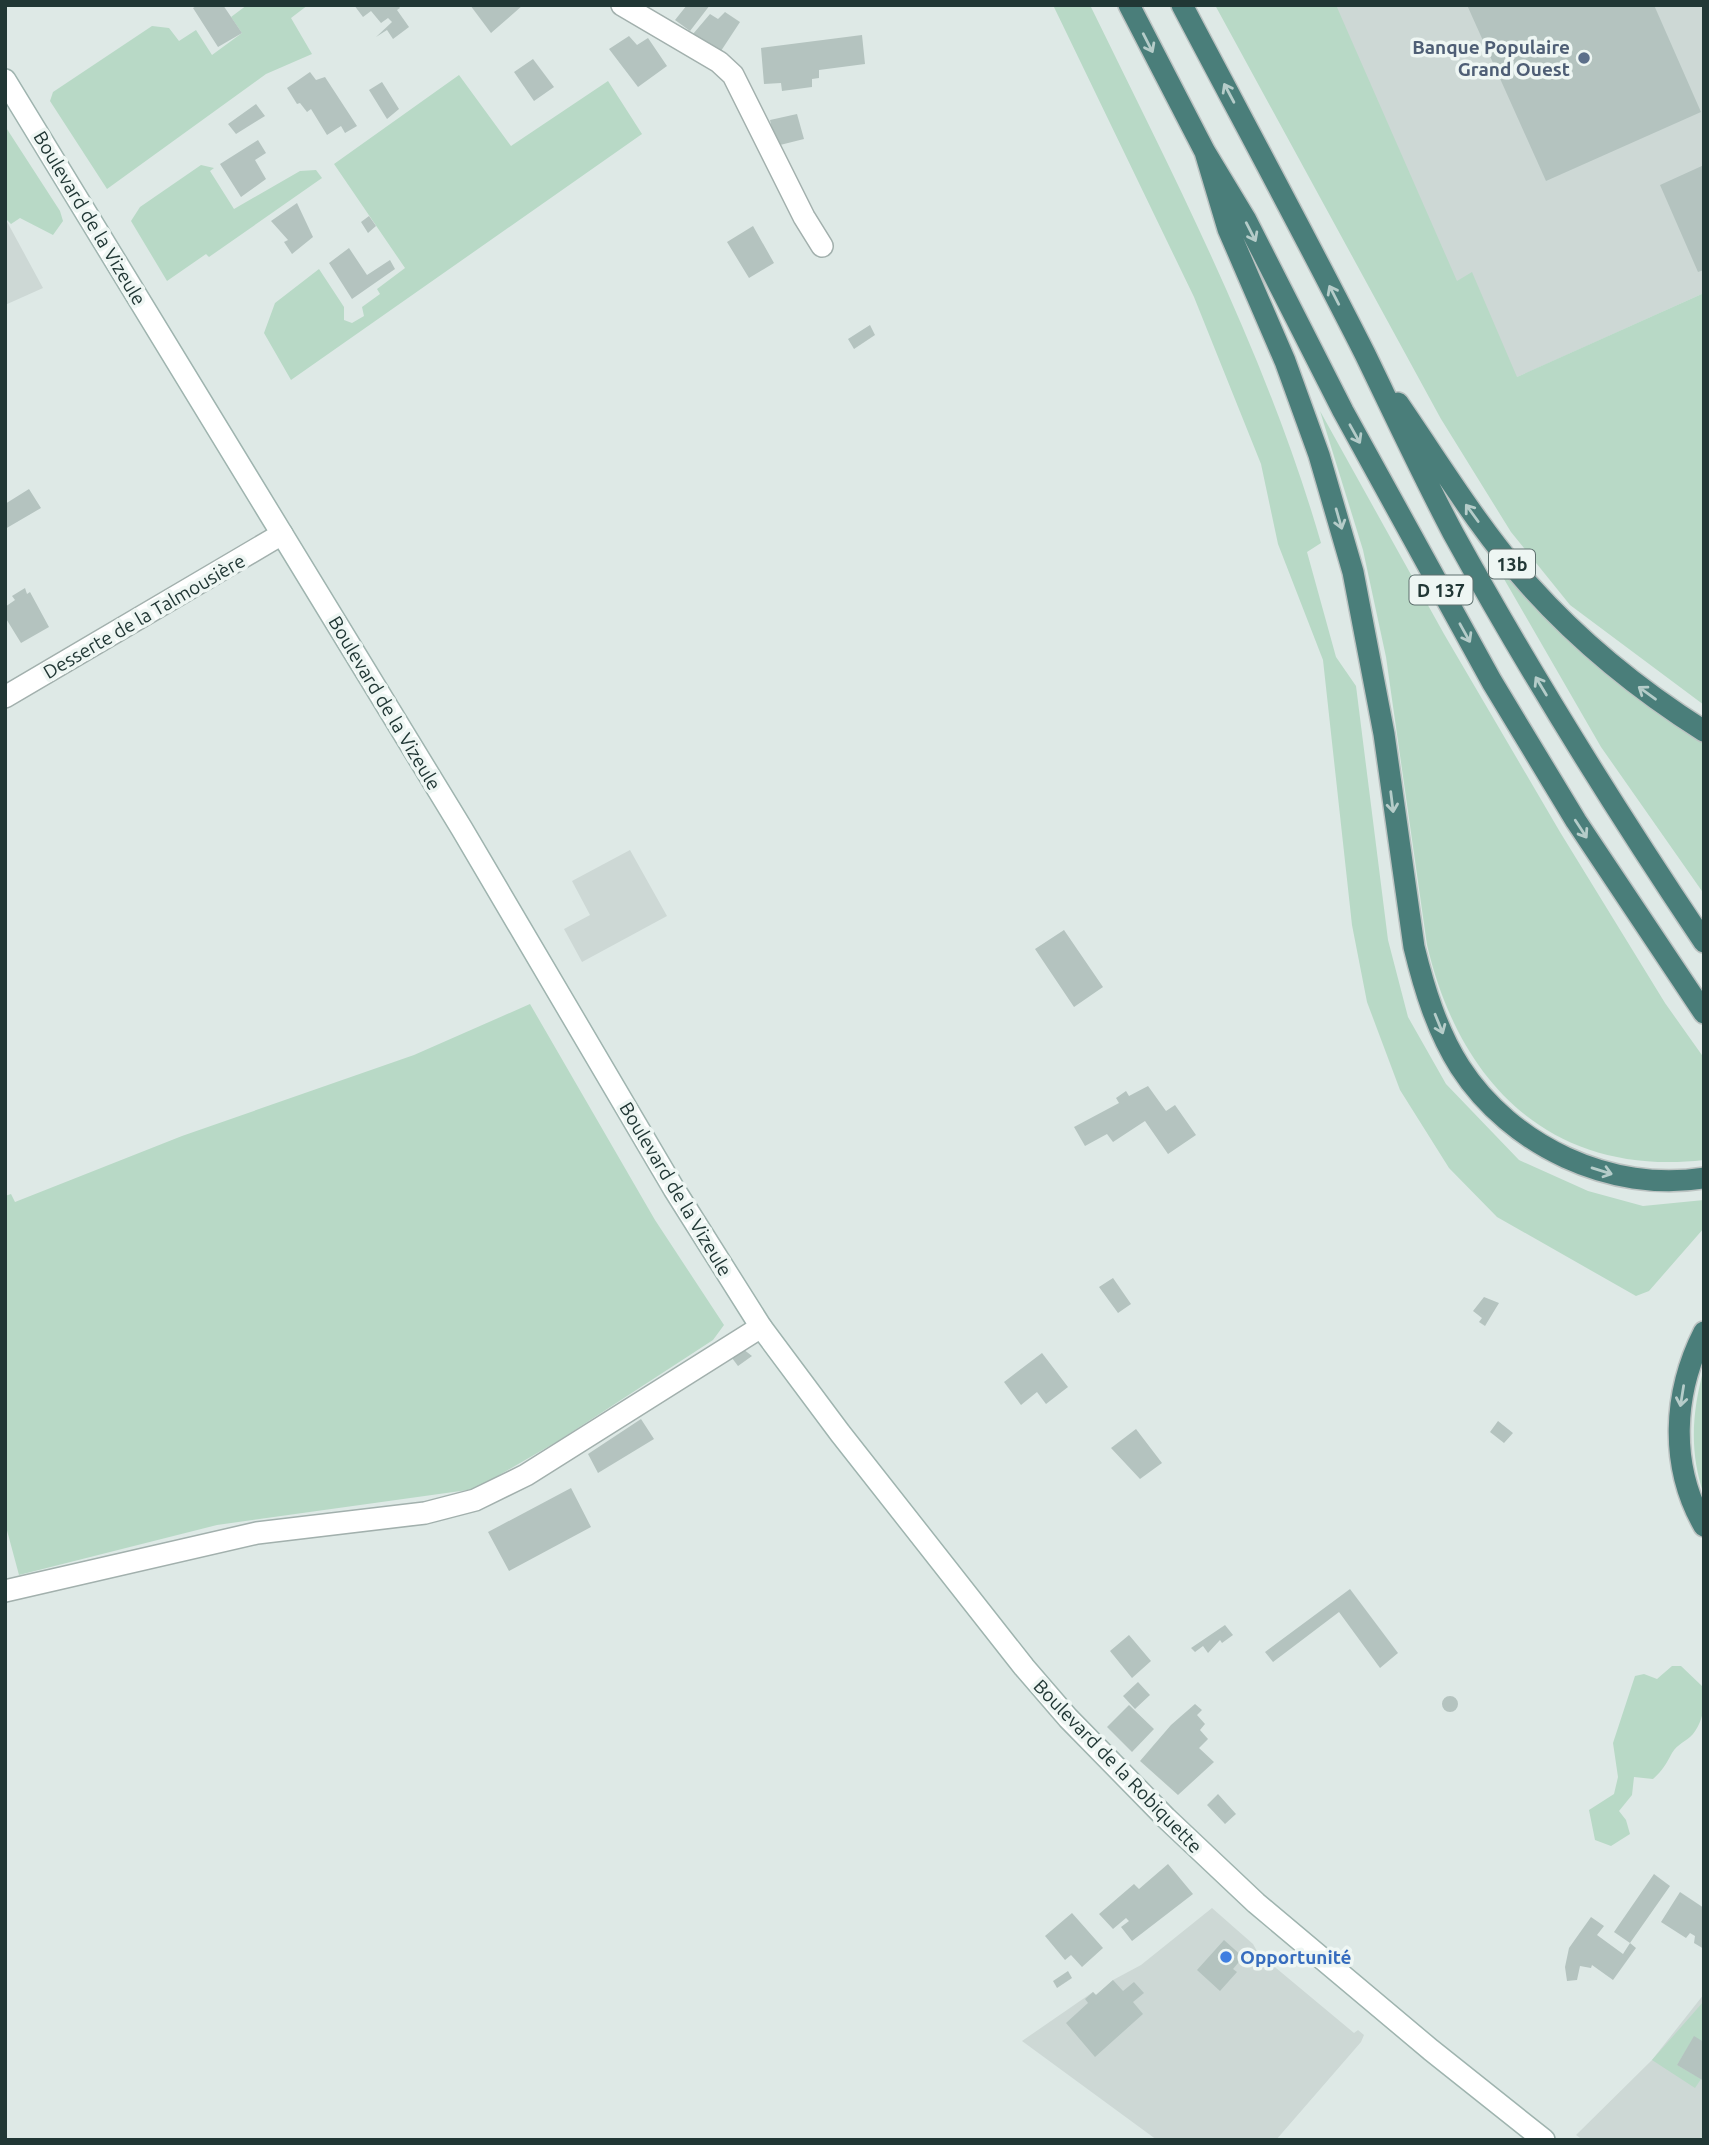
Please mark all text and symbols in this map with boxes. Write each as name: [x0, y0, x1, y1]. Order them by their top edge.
one-way arrow: [1142, 32, 1156, 53]
place label: Banque Populaire Grand Ouest: [1412, 36, 1570, 80]
marker: Banque Populaire Grand Ouest: [1576, 50, 1592, 66]
one-way arrow: [1221, 83, 1235, 104]
street label: Boulevard de la Vizeule: [29, 127, 151, 309]
one-way arrow: [1245, 221, 1259, 242]
one-way arrow: [1326, 285, 1340, 306]
one-way arrow: [1349, 423, 1363, 444]
one-way arrow: [1465, 504, 1480, 523]
one-way arrow: [1333, 507, 1346, 530]
street label: Desserte de la Talmousière: [39, 549, 249, 683]
road number: 13b: [1489, 550, 1535, 578]
road number: D 137: [1410, 576, 1472, 604]
street label: Boulevard de la Vizeule: [324, 612, 446, 794]
one-way arrow: [1458, 623, 1472, 643]
one-way arrow: [1533, 676, 1547, 696]
one-way arrow: [1638, 686, 1657, 700]
one-way arrow: [1386, 790, 1399, 813]
one-way arrow: [1575, 818, 1589, 838]
one-way arrow: [1433, 1012, 1446, 1034]
street label: Boulevard de la Vizeule: [615, 1098, 737, 1280]
one-way arrow: [1590, 1165, 1612, 1178]
one-way arrow: [1675, 1384, 1688, 1407]
street label: Boulevard de la Robiquette: [1029, 1675, 1207, 1857]
place label: Opportunité: [1240, 1946, 1352, 1968]
marker: Opportunité: [1218, 1949, 1234, 1965]

